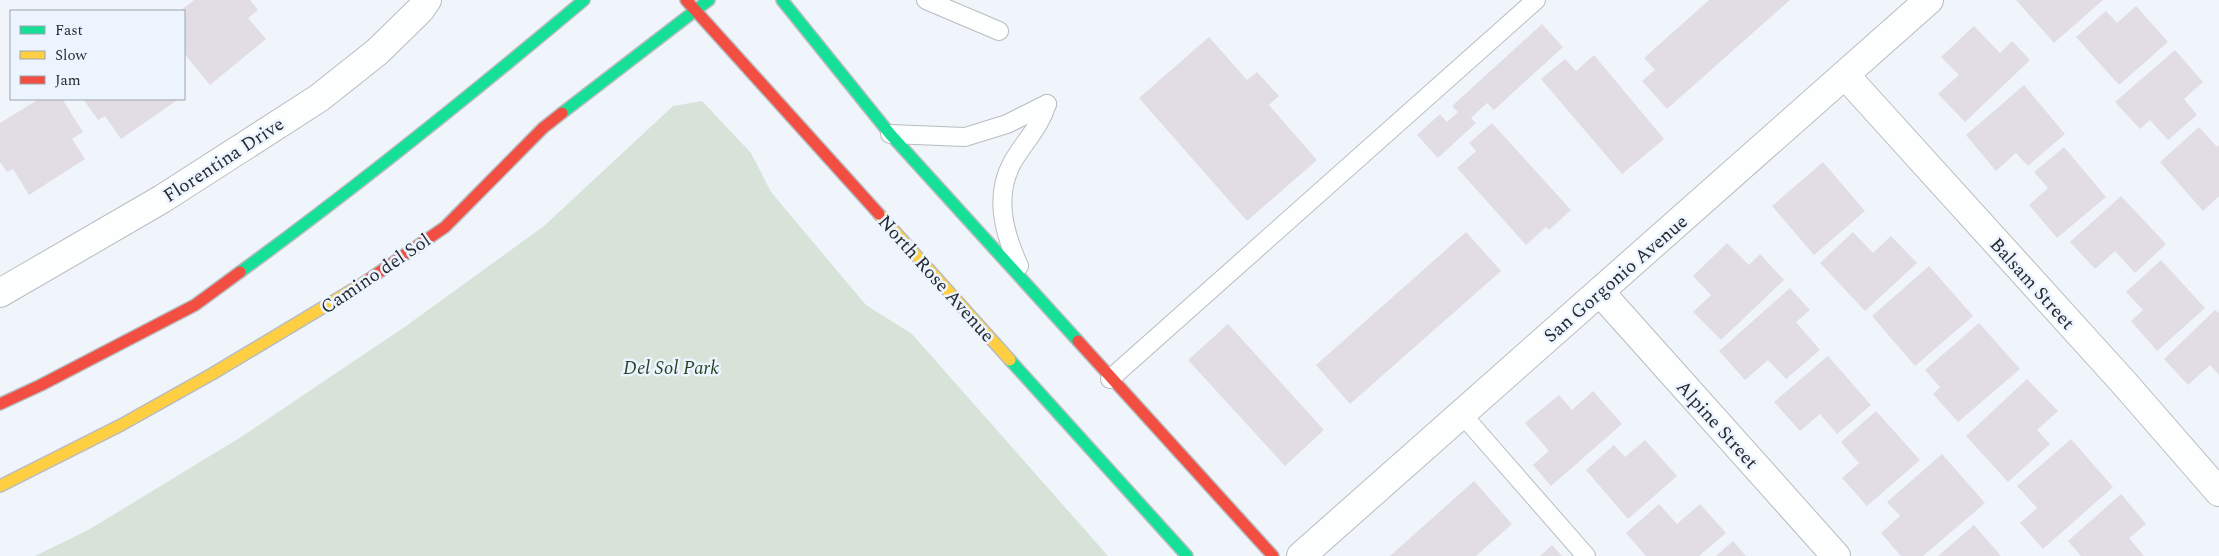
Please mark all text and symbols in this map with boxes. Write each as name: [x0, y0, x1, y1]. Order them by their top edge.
legend: [10, 10, 185, 100]
text: Fast: [55, 19, 83, 42]
text: Slow: [55, 44, 87, 67]
text: Jam: [55, 69, 81, 92]
street label: Florentina Drive: [158, 110, 290, 210]
street label: San Gorgonio Avenue: [1537, 208, 1695, 350]
street label: North Rose Avenue: [871, 209, 1001, 349]
street label: Camino del Sol: [315, 226, 437, 322]
street label: Balsam Street: [1982, 231, 2082, 337]
park label: Del Sol Park: [623, 354, 719, 383]
street label: Alpine Street: [1669, 374, 1765, 476]

